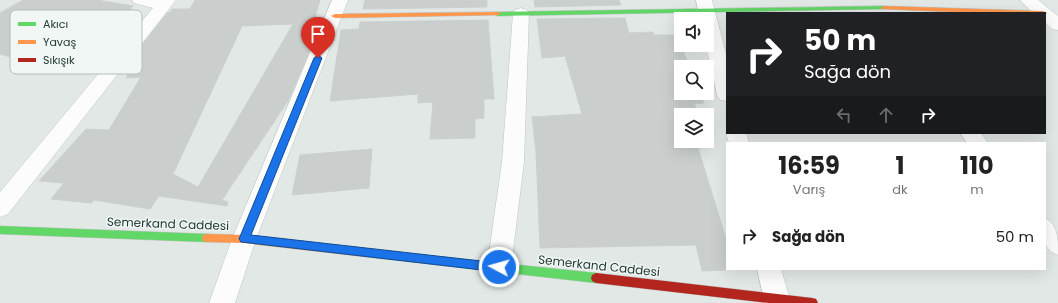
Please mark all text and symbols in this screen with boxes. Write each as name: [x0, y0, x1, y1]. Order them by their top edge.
legend: [10, 10, 142, 74]
map controls: [674, 12, 714, 148]
button: sound: [674, 12, 714, 52]
text: Akıcı: [43, 16, 68, 32]
pin: [301, 17, 335, 58]
text: 50 m: [804, 21, 876, 60]
icon: arrive: [307, 23, 329, 45]
icon: right: [738, 28, 790, 80]
text: Yavaş: [43, 34, 76, 50]
text: Sıkışık: [43, 52, 75, 68]
text: Sağa dön: [804, 59, 891, 84]
button: search: [674, 60, 714, 100]
icon: left: [833, 104, 855, 126]
icon: ahead: [875, 104, 897, 126]
icon: right: [917, 104, 939, 126]
button: layers: [674, 108, 714, 148]
text: 16:59: [778, 149, 840, 182]
text: 1: [895, 149, 904, 182]
text: 110: [960, 149, 994, 182]
text: Varış: [793, 180, 825, 199]
text: dk: [892, 180, 908, 199]
text: m: [970, 180, 984, 199]
street label: Semerkand Caddesi: [107, 213, 229, 234]
icon: right: [738, 225, 760, 247]
text: Sağa dön: [772, 226, 845, 247]
text: 50 m: [996, 226, 1034, 247]
position arrow: [478, 246, 520, 288]
street label: Semerkand Caddesi: [537, 251, 661, 280]

